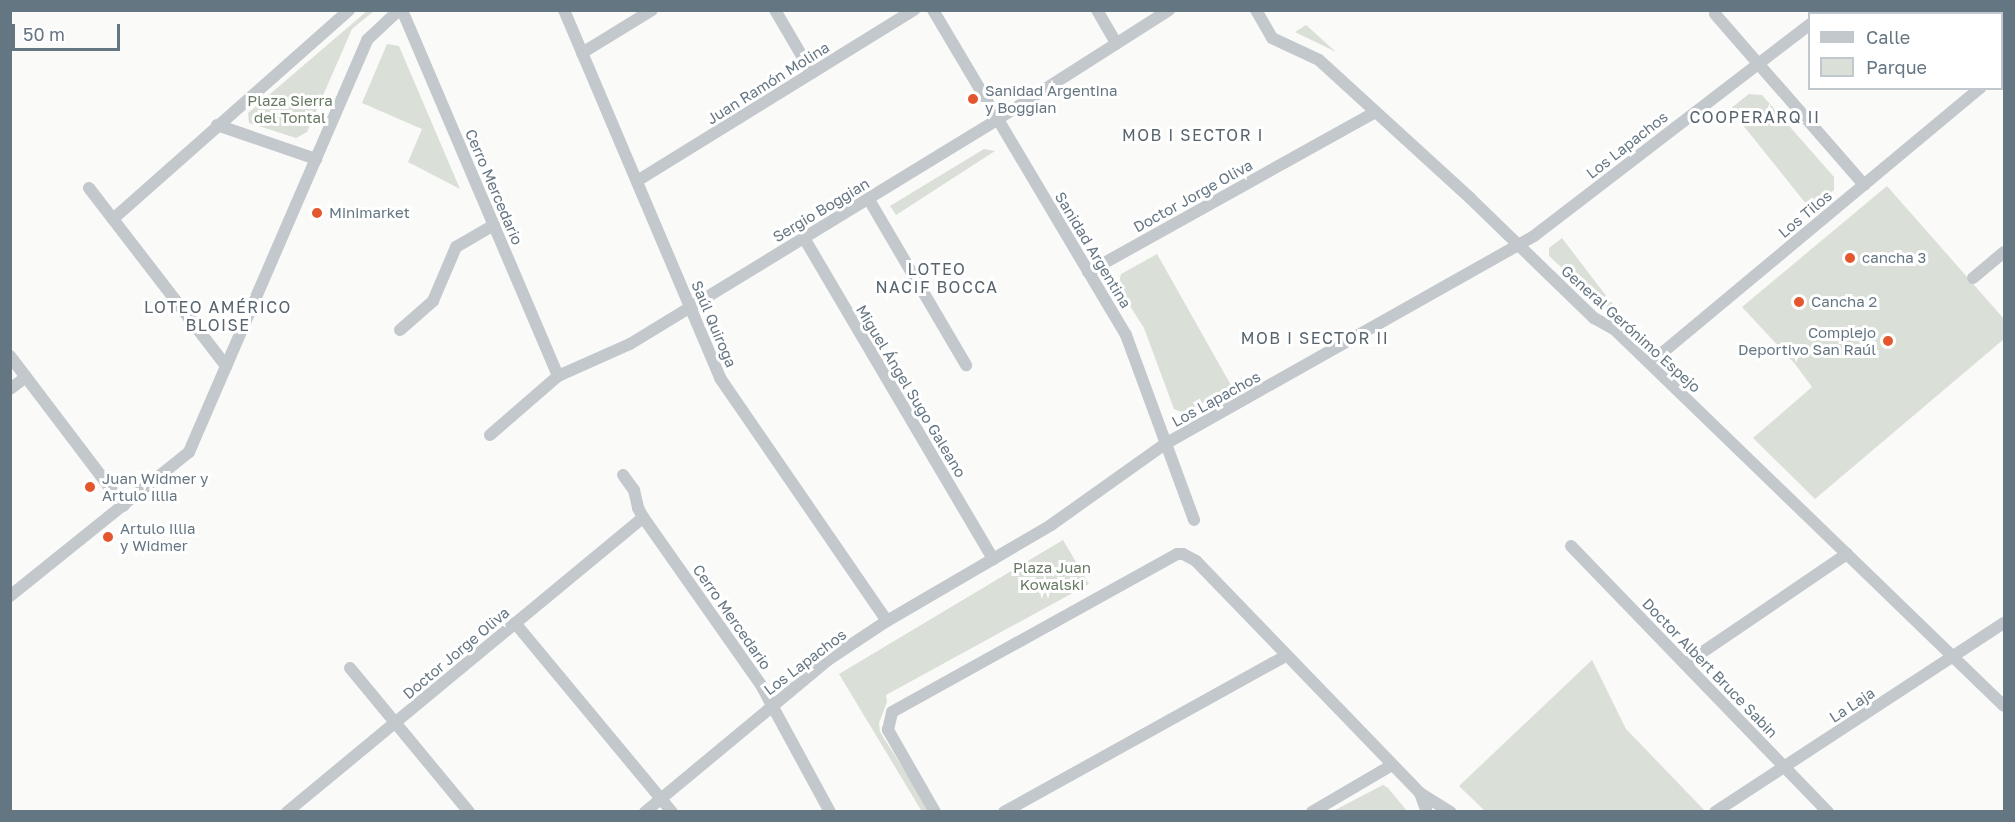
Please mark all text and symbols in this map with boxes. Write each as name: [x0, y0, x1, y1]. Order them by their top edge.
scale bar: [15, 12, 123, 50]
legend: [1808, 12, 2003, 90]
text: 50 m: [23, 23, 65, 45]
text: Calle: [1866, 26, 1910, 48]
street label: Juan Ramón Molina: [703, 38, 833, 128]
text: Parque: [1866, 56, 1927, 78]
place label: Sanidad Argentina y Boggian: [985, 81, 1117, 116]
park label: Plaza Sierra del Tontal: [247, 91, 333, 126]
marker: Sanidad Argentina y Boggian: [966, 92, 980, 106]
district label: COOPERARQ II: [1689, 107, 1821, 127]
street label: Los Lapachos: [1583, 108, 1671, 182]
district label: MOB I SECTOR I: [1122, 125, 1264, 145]
street label: Cerro Mercedario: [462, 126, 526, 248]
street label: Doctor Jorge Oliva: [1130, 156, 1256, 236]
street label: Sergio Boggian: [770, 174, 872, 246]
street label: Los Tilos: [1775, 187, 1835, 241]
street label: Sanidad Argentina: [1051, 189, 1135, 311]
place label: Minimarket: [329, 204, 410, 222]
marker: Minimarket: [310, 206, 324, 220]
place label: cancha 3: [1862, 249, 1926, 267]
marker: cancha 3: [1843, 251, 1857, 265]
district label: LOTEO NACIF BOCCA: [875, 259, 999, 297]
street label: General Gerónimo Espejo: [1558, 262, 1704, 396]
street label: Saúl Quiroga: [688, 278, 740, 370]
place label: Cancha 2: [1811, 293, 1877, 311]
marker: Cancha 2: [1792, 295, 1806, 309]
district label: LOTEO AMÉRICO BLOISE: [144, 297, 292, 335]
street label: Miguel Ángel Sugo Galeano: [852, 302, 970, 480]
place label: Complejo Deportivo San Raúl: [1738, 323, 1876, 358]
district label: MOB I SECTOR II: [1241, 328, 1389, 348]
marker: Complejo Deportivo San Raúl: [1881, 334, 1895, 348]
street label: Los Lapachos: [1169, 367, 1263, 431]
place label: Juan Widmer y Artulo Illia: [102, 469, 208, 504]
marker: Juan Widmer y Artulo Illia: [83, 480, 97, 494]
place label: Artulo Illia y Widmer: [120, 519, 195, 554]
marker: Artulo Illia y Widmer: [101, 530, 115, 544]
park label: Plaza Juan Kowalski: [1013, 558, 1091, 593]
street label: Cerro Mercedario: [689, 561, 775, 673]
street label: Doctor Albert Bruce Sabin: [1639, 595, 1781, 741]
street label: Doctor Jorge Oliva: [399, 603, 513, 703]
street label: Los Lapachos: [760, 625, 850, 699]
street label: La Laja: [1826, 684, 1878, 726]

